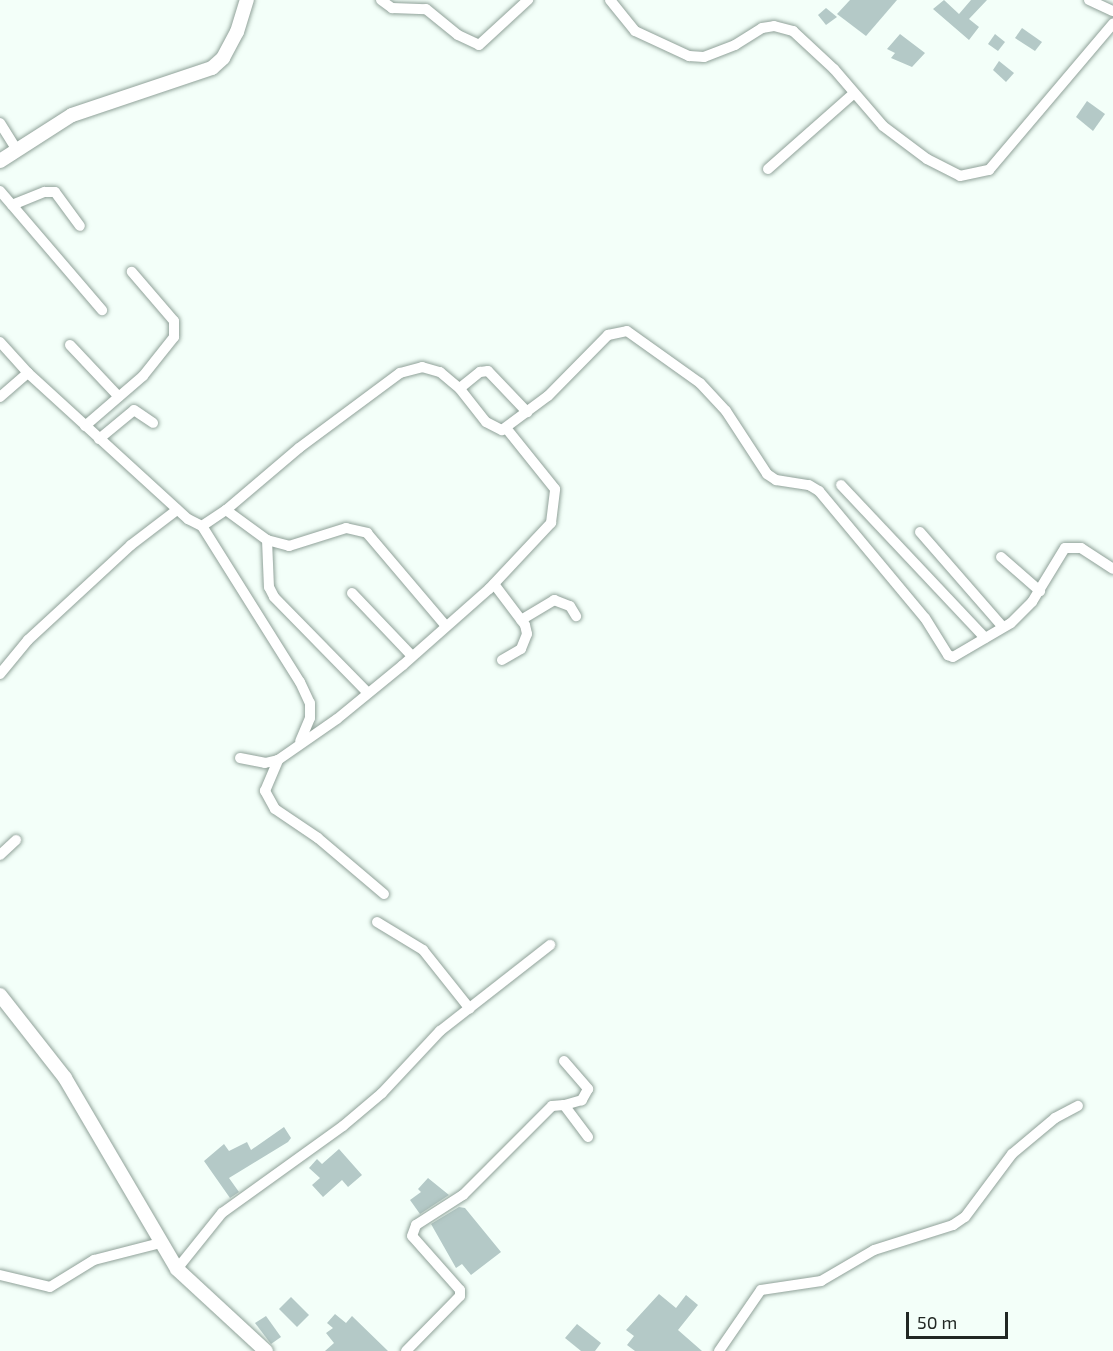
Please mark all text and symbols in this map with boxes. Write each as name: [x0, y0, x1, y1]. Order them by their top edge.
scale bar: [909, 1300, 1011, 1338]
text: 50 m: [917, 1311, 957, 1333]

